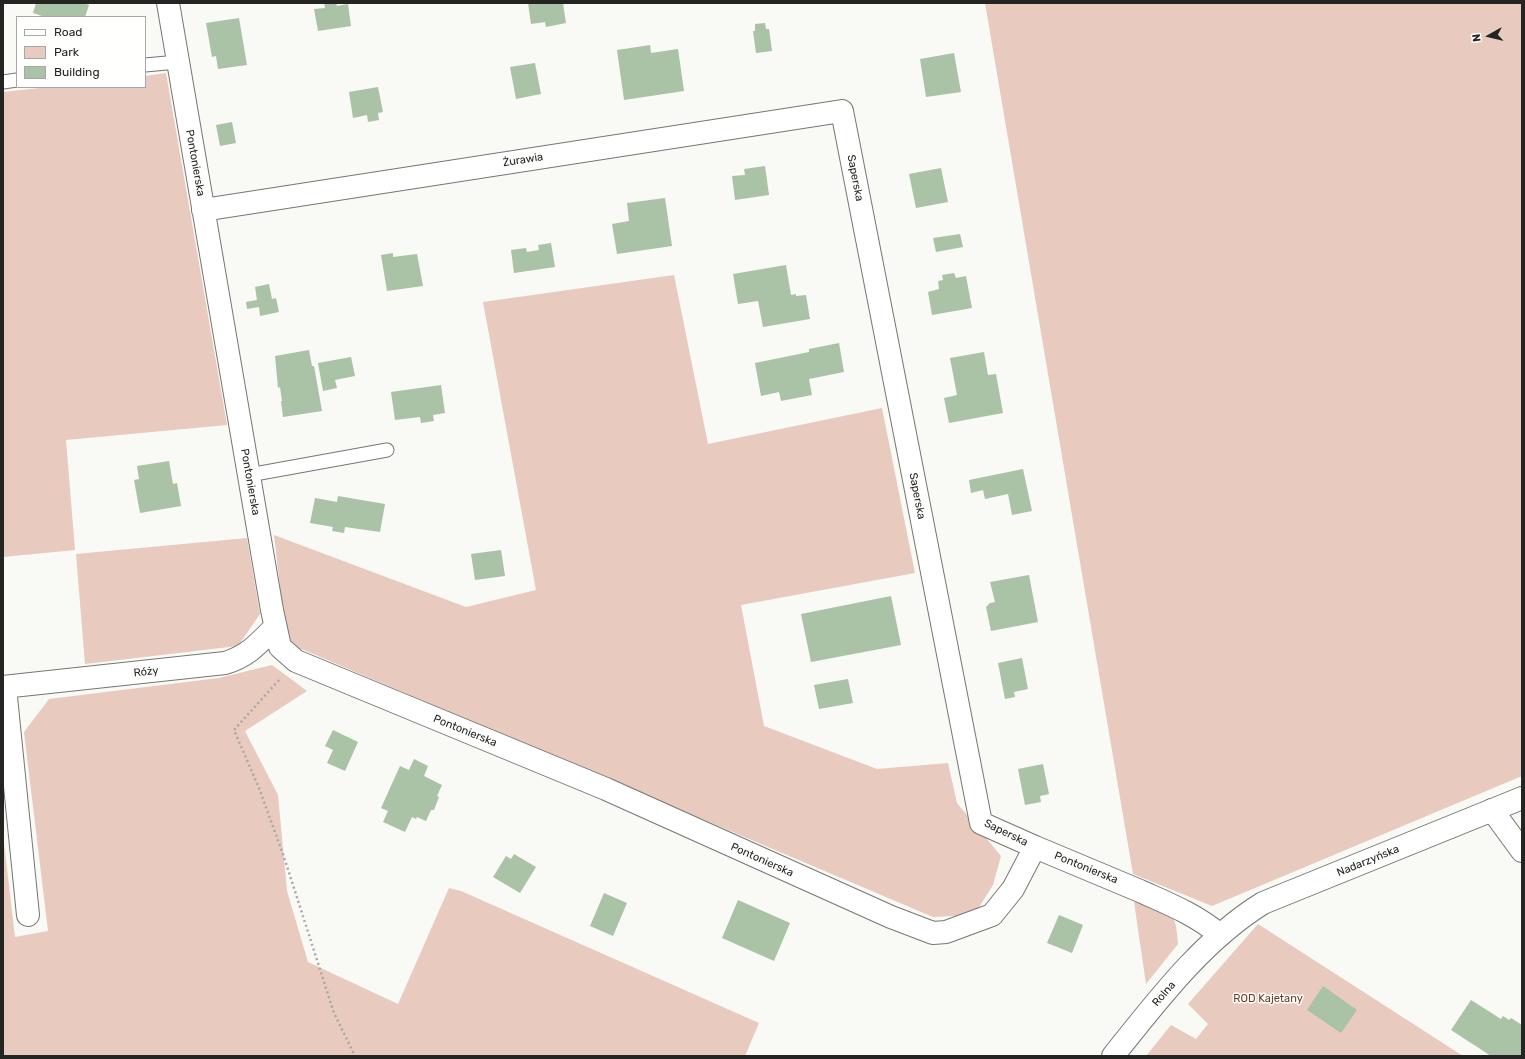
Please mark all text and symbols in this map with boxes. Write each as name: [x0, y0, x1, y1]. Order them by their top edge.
legend: [16, 16, 146, 88]
north arrow: [1469, 16, 1509, 56]
text: Road: [54, 25, 82, 39]
text: N: [1470, 33, 1484, 43]
text: Park: [54, 45, 79, 59]
text: Building: [54, 65, 100, 79]
street label: Pontonierska: [183, 129, 207, 197]
street label: Żurawia: [502, 150, 544, 170]
street label: Saperska: [844, 154, 866, 202]
street label: Pontonierska: [238, 448, 262, 516]
street label: Saperska: [906, 472, 928, 520]
street label: Róży: [133, 664, 159, 680]
street label: Pontonierska: [431, 712, 499, 750]
street label: Saperska: [982, 817, 1030, 849]
street label: Pontonierska: [729, 840, 795, 880]
street label: Nadarzyńska: [1335, 843, 1401, 879]
street label: Pontonierska: [1052, 849, 1120, 887]
street label: Rolna: [1150, 979, 1178, 1009]
park label: ROD Kajetany: [1233, 992, 1303, 1006]

